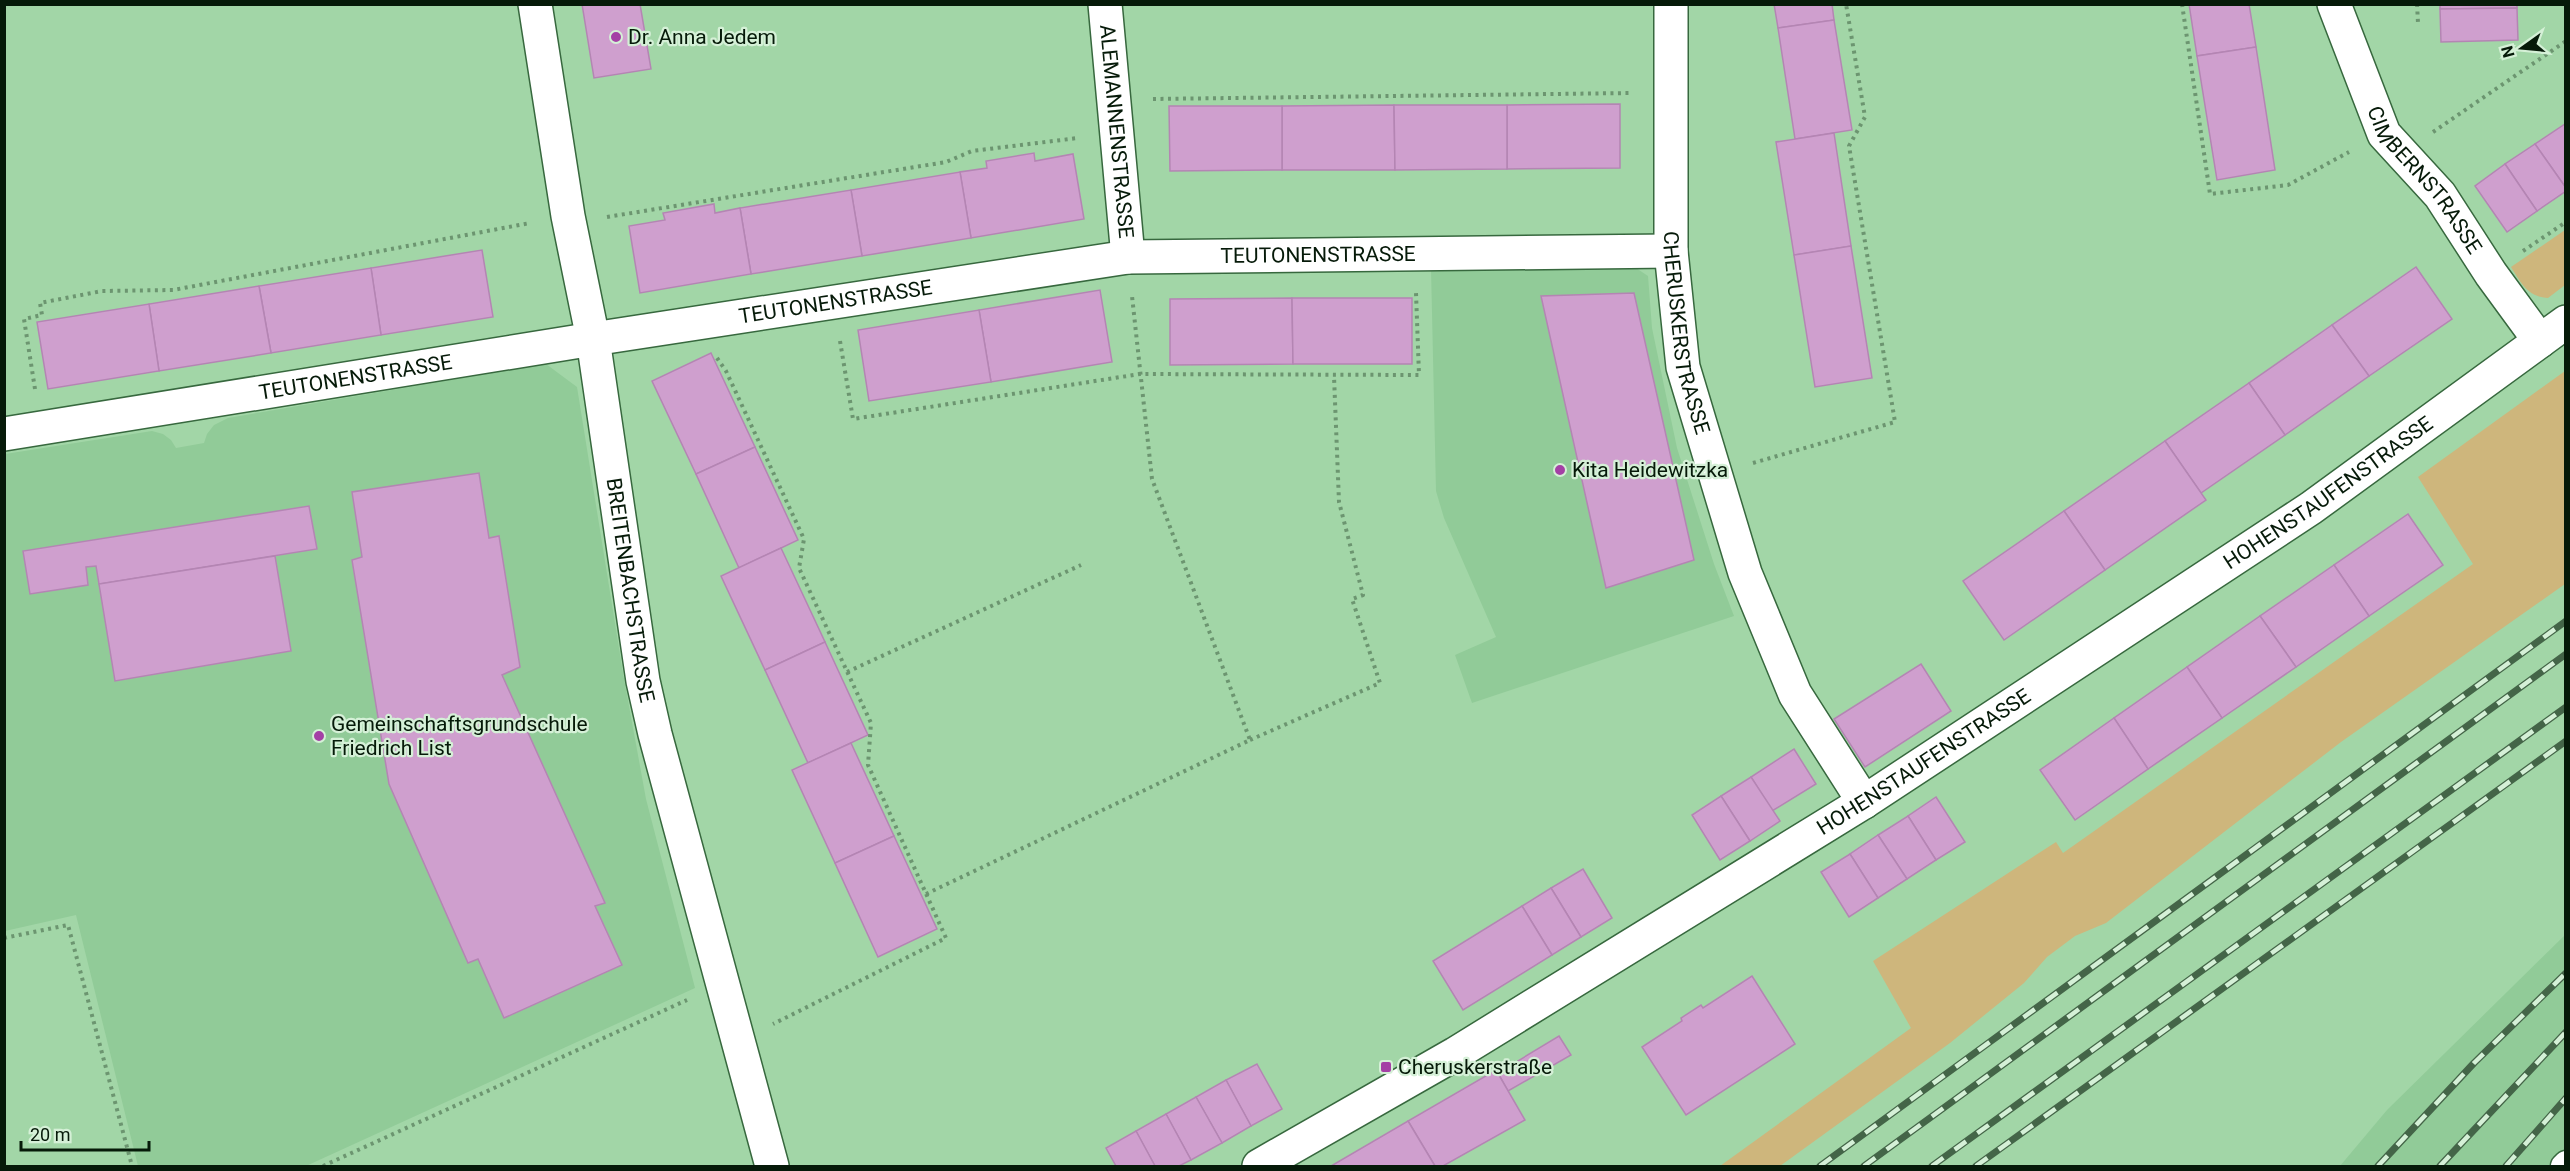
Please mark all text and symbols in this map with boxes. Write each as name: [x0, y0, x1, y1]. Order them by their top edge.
north arrow: [2492, 18, 2552, 78]
street label: ALEMANNENSTRASSE: [1095, 24, 1138, 239]
place label: Dr. Anna Jedem: [628, 25, 776, 49]
marker: Dr. Anna Jedem: [609, 30, 623, 44]
text: N: [2497, 44, 2519, 60]
street label: CIMBERNSTRASSE: [2362, 103, 2487, 258]
street label: CHERUSKERSTRASSE: [1658, 231, 1715, 437]
street label: TEUTONENSTRASSE: [1220, 242, 1416, 268]
street label: TEUTONENSTRASSE: [737, 275, 934, 328]
street label: TEUTONENSTRASSE: [257, 350, 454, 405]
street label: HOHENSTAUFENSTRASSE: [2219, 411, 2437, 574]
place label: Kita Heidewitzka: [1572, 458, 1728, 482]
marker: Kita Heidewitzka: [1553, 463, 1567, 477]
street label: BREITENBACHSTRASSE: [601, 476, 660, 705]
street label: HOHENSTAUFENSTRASSE: [1813, 684, 2035, 840]
place label: Gemeinschaftsgrundschule Friedrich List: [331, 712, 588, 760]
marker: Gemeinschaftsgrundschule Friedrich List: [312, 729, 326, 743]
place label: Cheruskerstraße: [1398, 1055, 1552, 1079]
marker: Cheruskerstraße: [1379, 1060, 1393, 1074]
scale bar: [21, 1114, 148, 1152]
text: 20 m: [30, 1124, 70, 1145]

